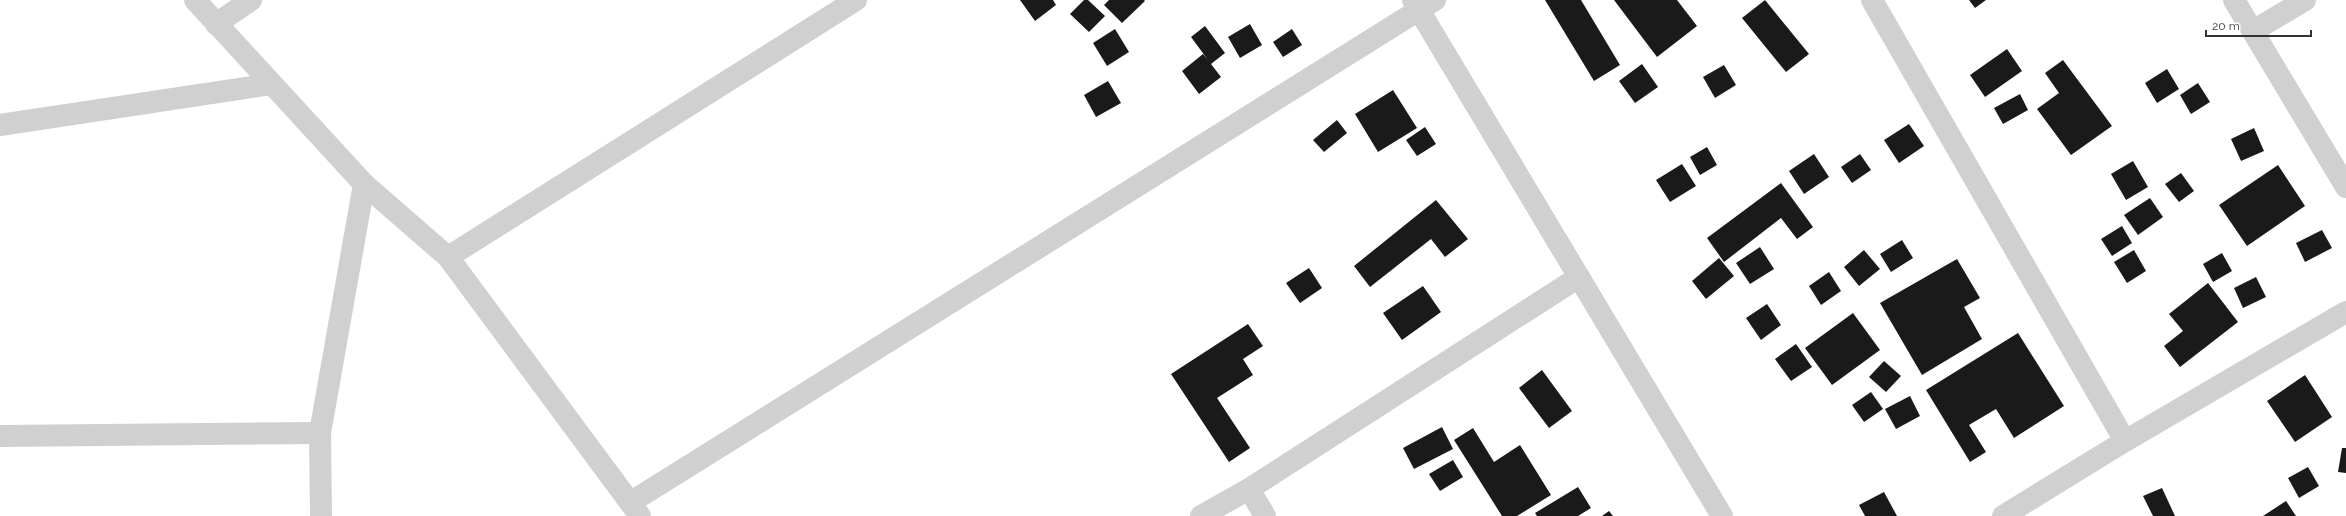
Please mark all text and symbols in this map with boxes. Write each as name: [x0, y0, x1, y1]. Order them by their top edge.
scale bar: [2206, 12, 2311, 38]
text: 20 m: [2212, 19, 2240, 33]

